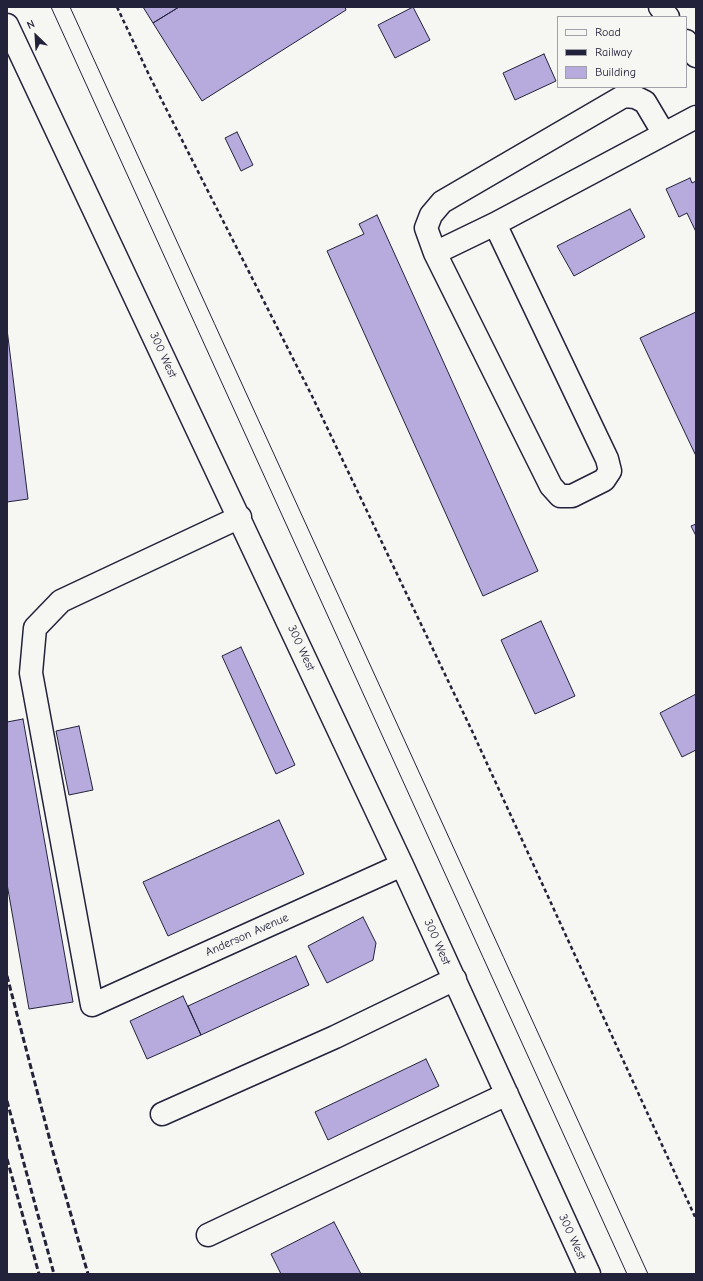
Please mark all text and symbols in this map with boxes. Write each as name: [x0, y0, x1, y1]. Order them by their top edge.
north arrow: [16, 16, 56, 56]
legend: [557, 16, 687, 88]
text: N: [25, 17, 37, 32]
text: Road: [595, 25, 621, 39]
text: Railway: [595, 45, 632, 59]
text: Building: [595, 65, 636, 79]
street label: 300 West: [146, 330, 180, 380]
street label: 300 West: [284, 623, 318, 673]
street label: Anderson Avenue: [203, 910, 291, 960]
street label: 300 West: [421, 917, 453, 967]
street label: 300 West: [555, 1212, 589, 1262]

